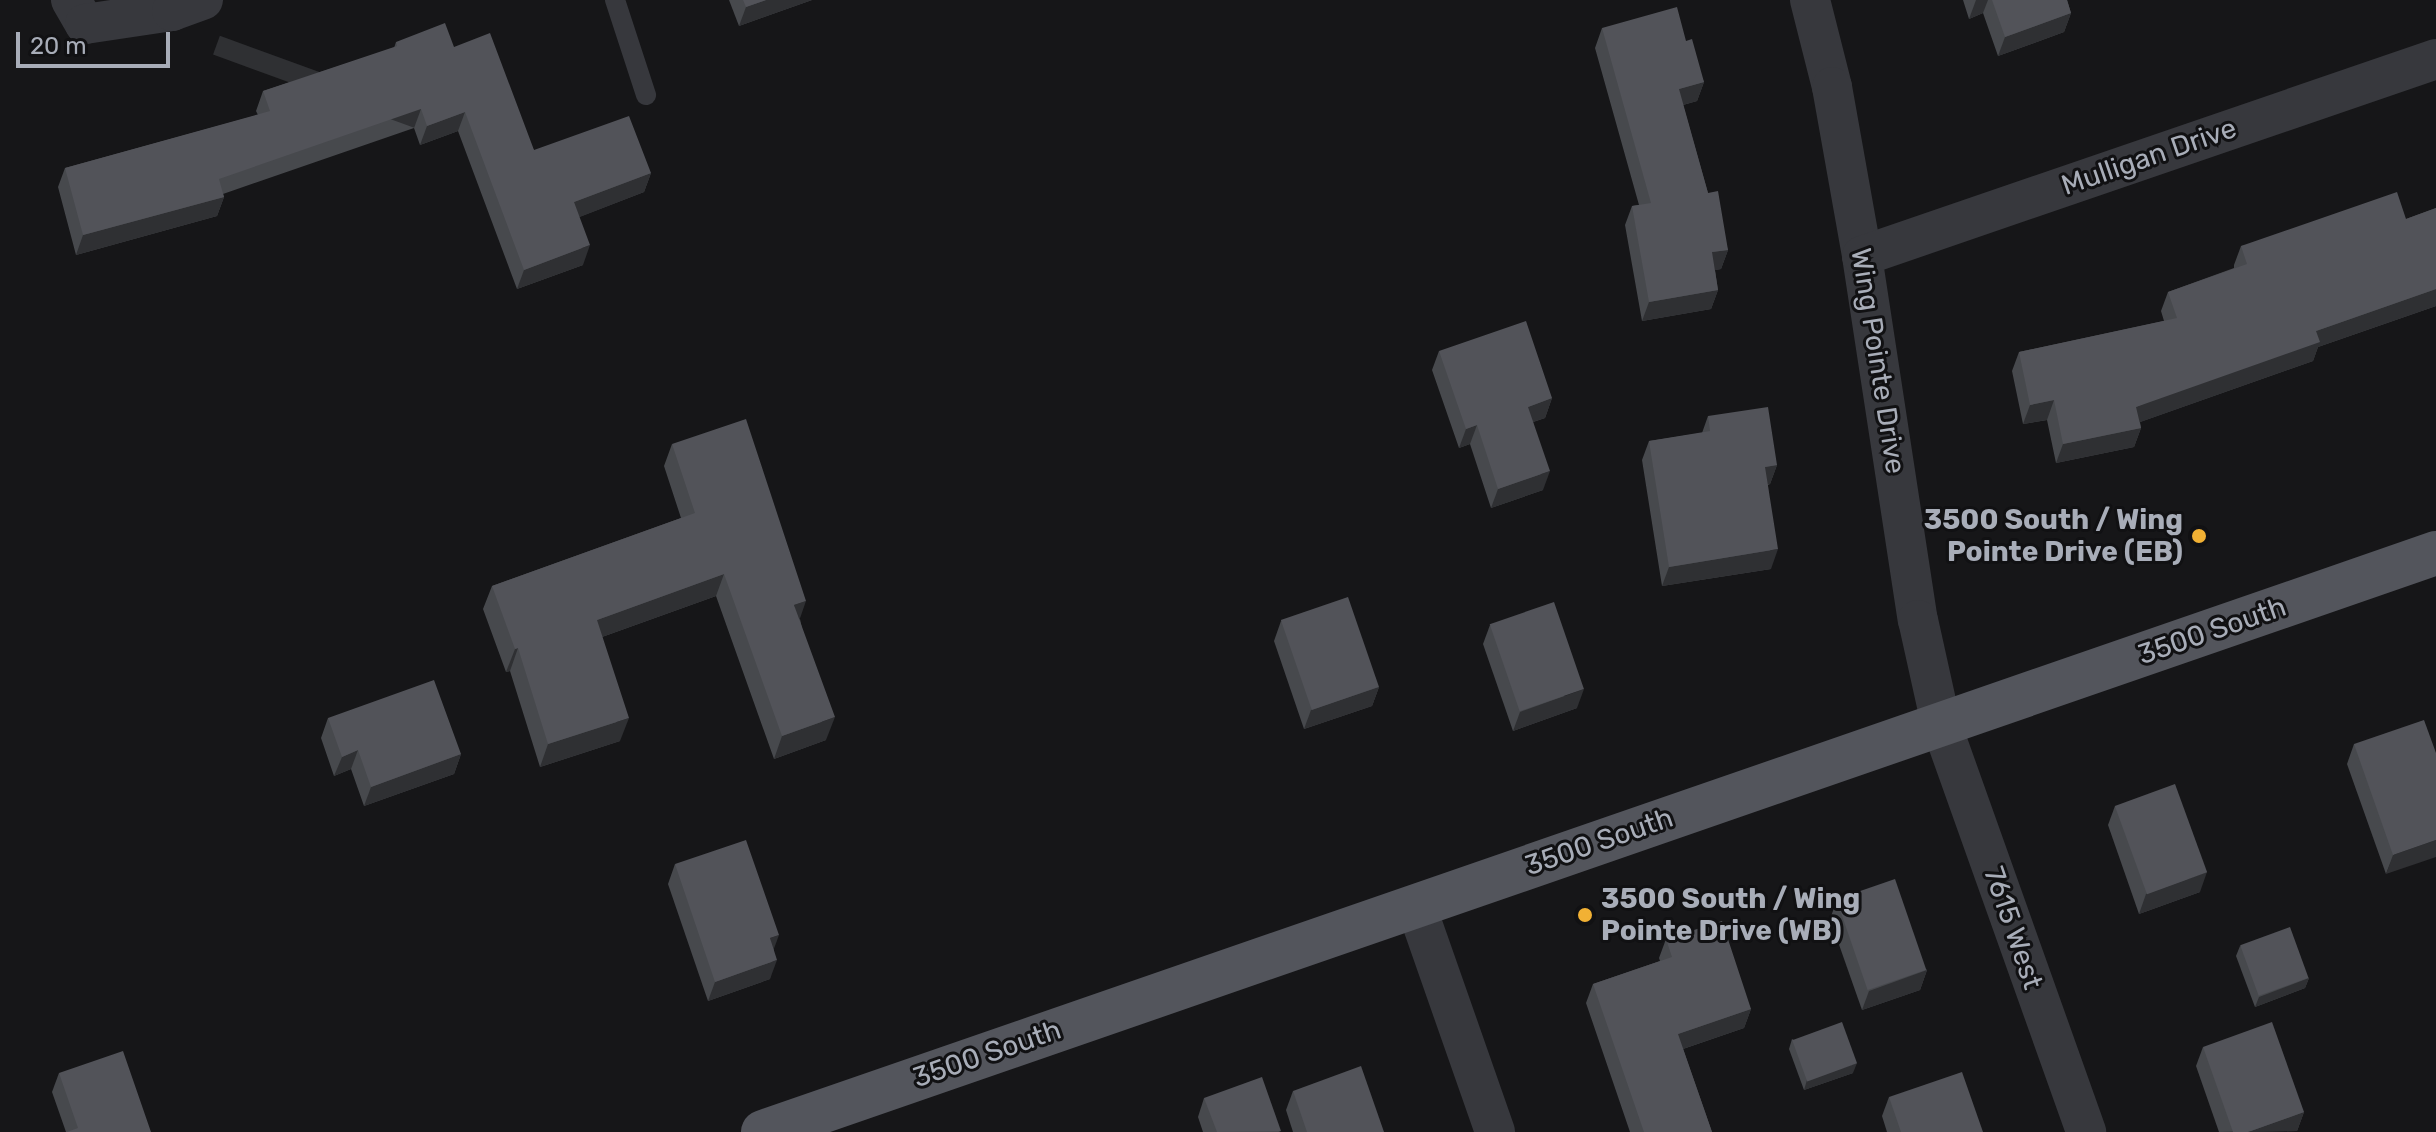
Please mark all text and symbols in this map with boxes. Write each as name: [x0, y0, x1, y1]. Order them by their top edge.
scale bar: [20, 16, 174, 66]
text: 20 m: [30, 32, 87, 60]
street label: Mulligan Drive: [2057, 111, 2241, 203]
street label: Wing Pointe Drive: [1844, 246, 1912, 476]
place label: 3500 South / Wing Pointe Drive (EB): [1924, 503, 2183, 569]
marker: 3500 South / Wing Pointe Drive (EB): [2190, 527, 2208, 545]
street label: 3500 South: [2134, 590, 2290, 672]
street label: 3500 South: [1521, 801, 1677, 883]
street label: 7615 West: [1976, 862, 2050, 994]
place label: 3500 South / Wing Pointe Drive (WB): [1601, 882, 1860, 948]
marker: 3500 South / Wing Pointe Drive (WB): [1576, 906, 1594, 924]
street label: 3500 South: [909, 1013, 1065, 1095]

